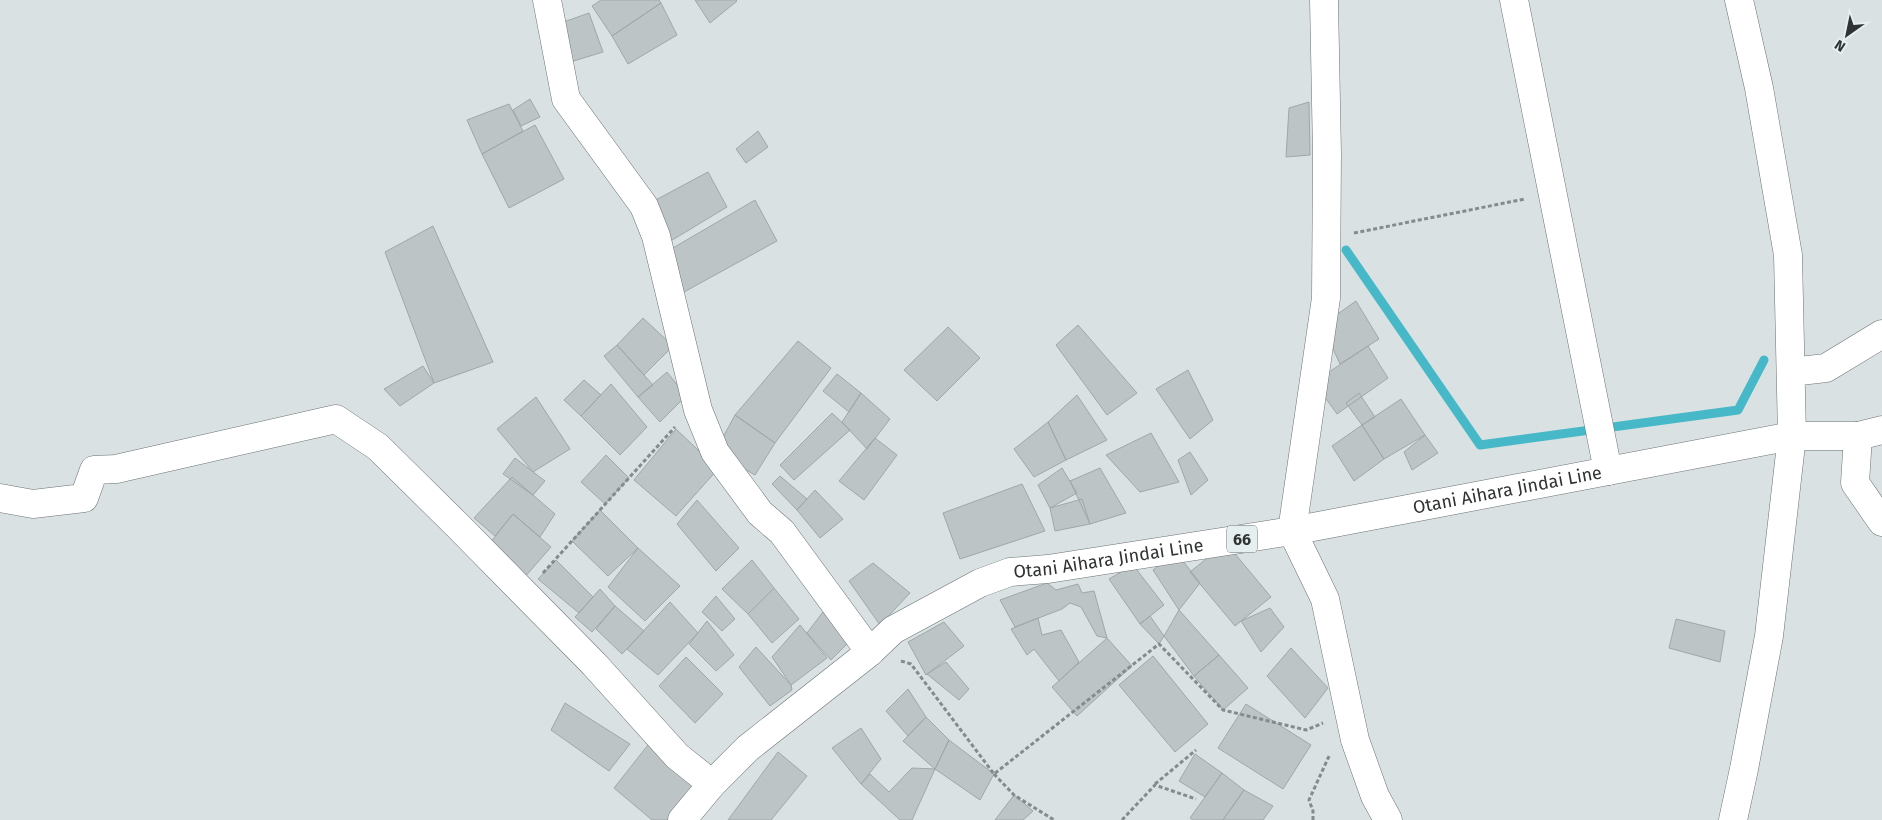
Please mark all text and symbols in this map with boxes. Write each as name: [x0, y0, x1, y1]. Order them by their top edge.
north arrow: [1822, 10, 1872, 60]
text: N: [1832, 36, 1849, 55]
street label: Otani Aihara Jindai Line: [1411, 461, 1604, 519]
road number: 66: [1227, 526, 1257, 552]
street label: Otani Aihara Jindai Line: [1013, 534, 1205, 583]

